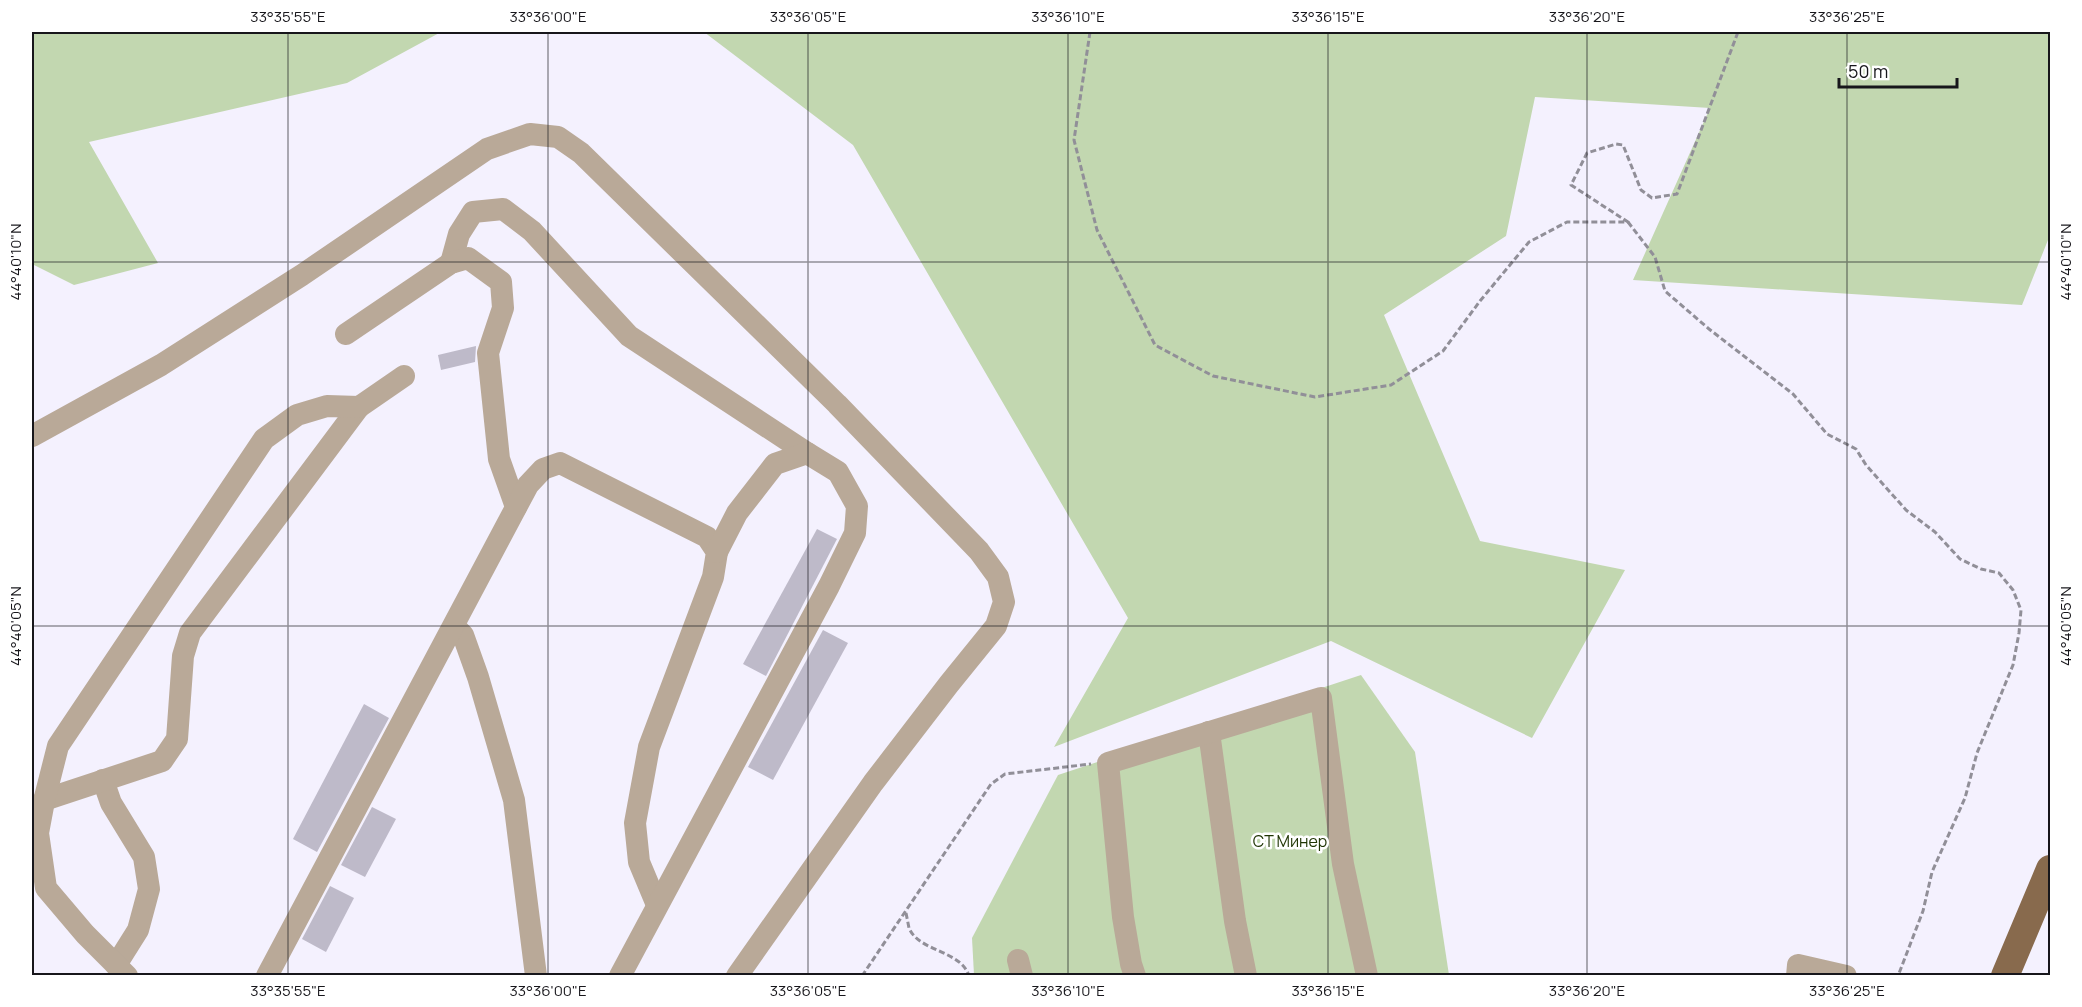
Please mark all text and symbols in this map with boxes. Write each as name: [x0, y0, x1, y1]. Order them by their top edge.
text: 33°35'55"E: [250, 6, 326, 27]
text: 33°36'00"E: [510, 6, 586, 27]
text: 33°36'05"E: [770, 6, 846, 27]
text: 33°36'10"E: [1031, 6, 1105, 27]
text: 33°36'15"E: [1291, 6, 1365, 27]
text: 33°36'20"E: [1549, 6, 1625, 27]
text: 33°36'25"E: [1809, 6, 1885, 27]
scale bar: [1839, 51, 1958, 89]
text: 50 m: [1848, 59, 1888, 83]
text: 44°40'10"N: [5, 224, 26, 300]
text: 44°40'10"N: [2055, 224, 2076, 300]
text: 44°40'05"N: [5, 586, 26, 666]
text: 44°40'05"N: [2055, 586, 2076, 666]
park label: СТ Минер: [1253, 830, 1327, 852]
text: 33°35'55"E: [250, 980, 326, 1001]
text: 33°36'00"E: [510, 980, 586, 1001]
text: 33°36'05"E: [770, 980, 846, 1001]
text: 33°36'10"E: [1031, 980, 1105, 1001]
text: 33°36'15"E: [1291, 980, 1365, 1001]
text: 33°36'20"E: [1549, 980, 1625, 1001]
text: 33°36'25"E: [1809, 980, 1885, 1001]

